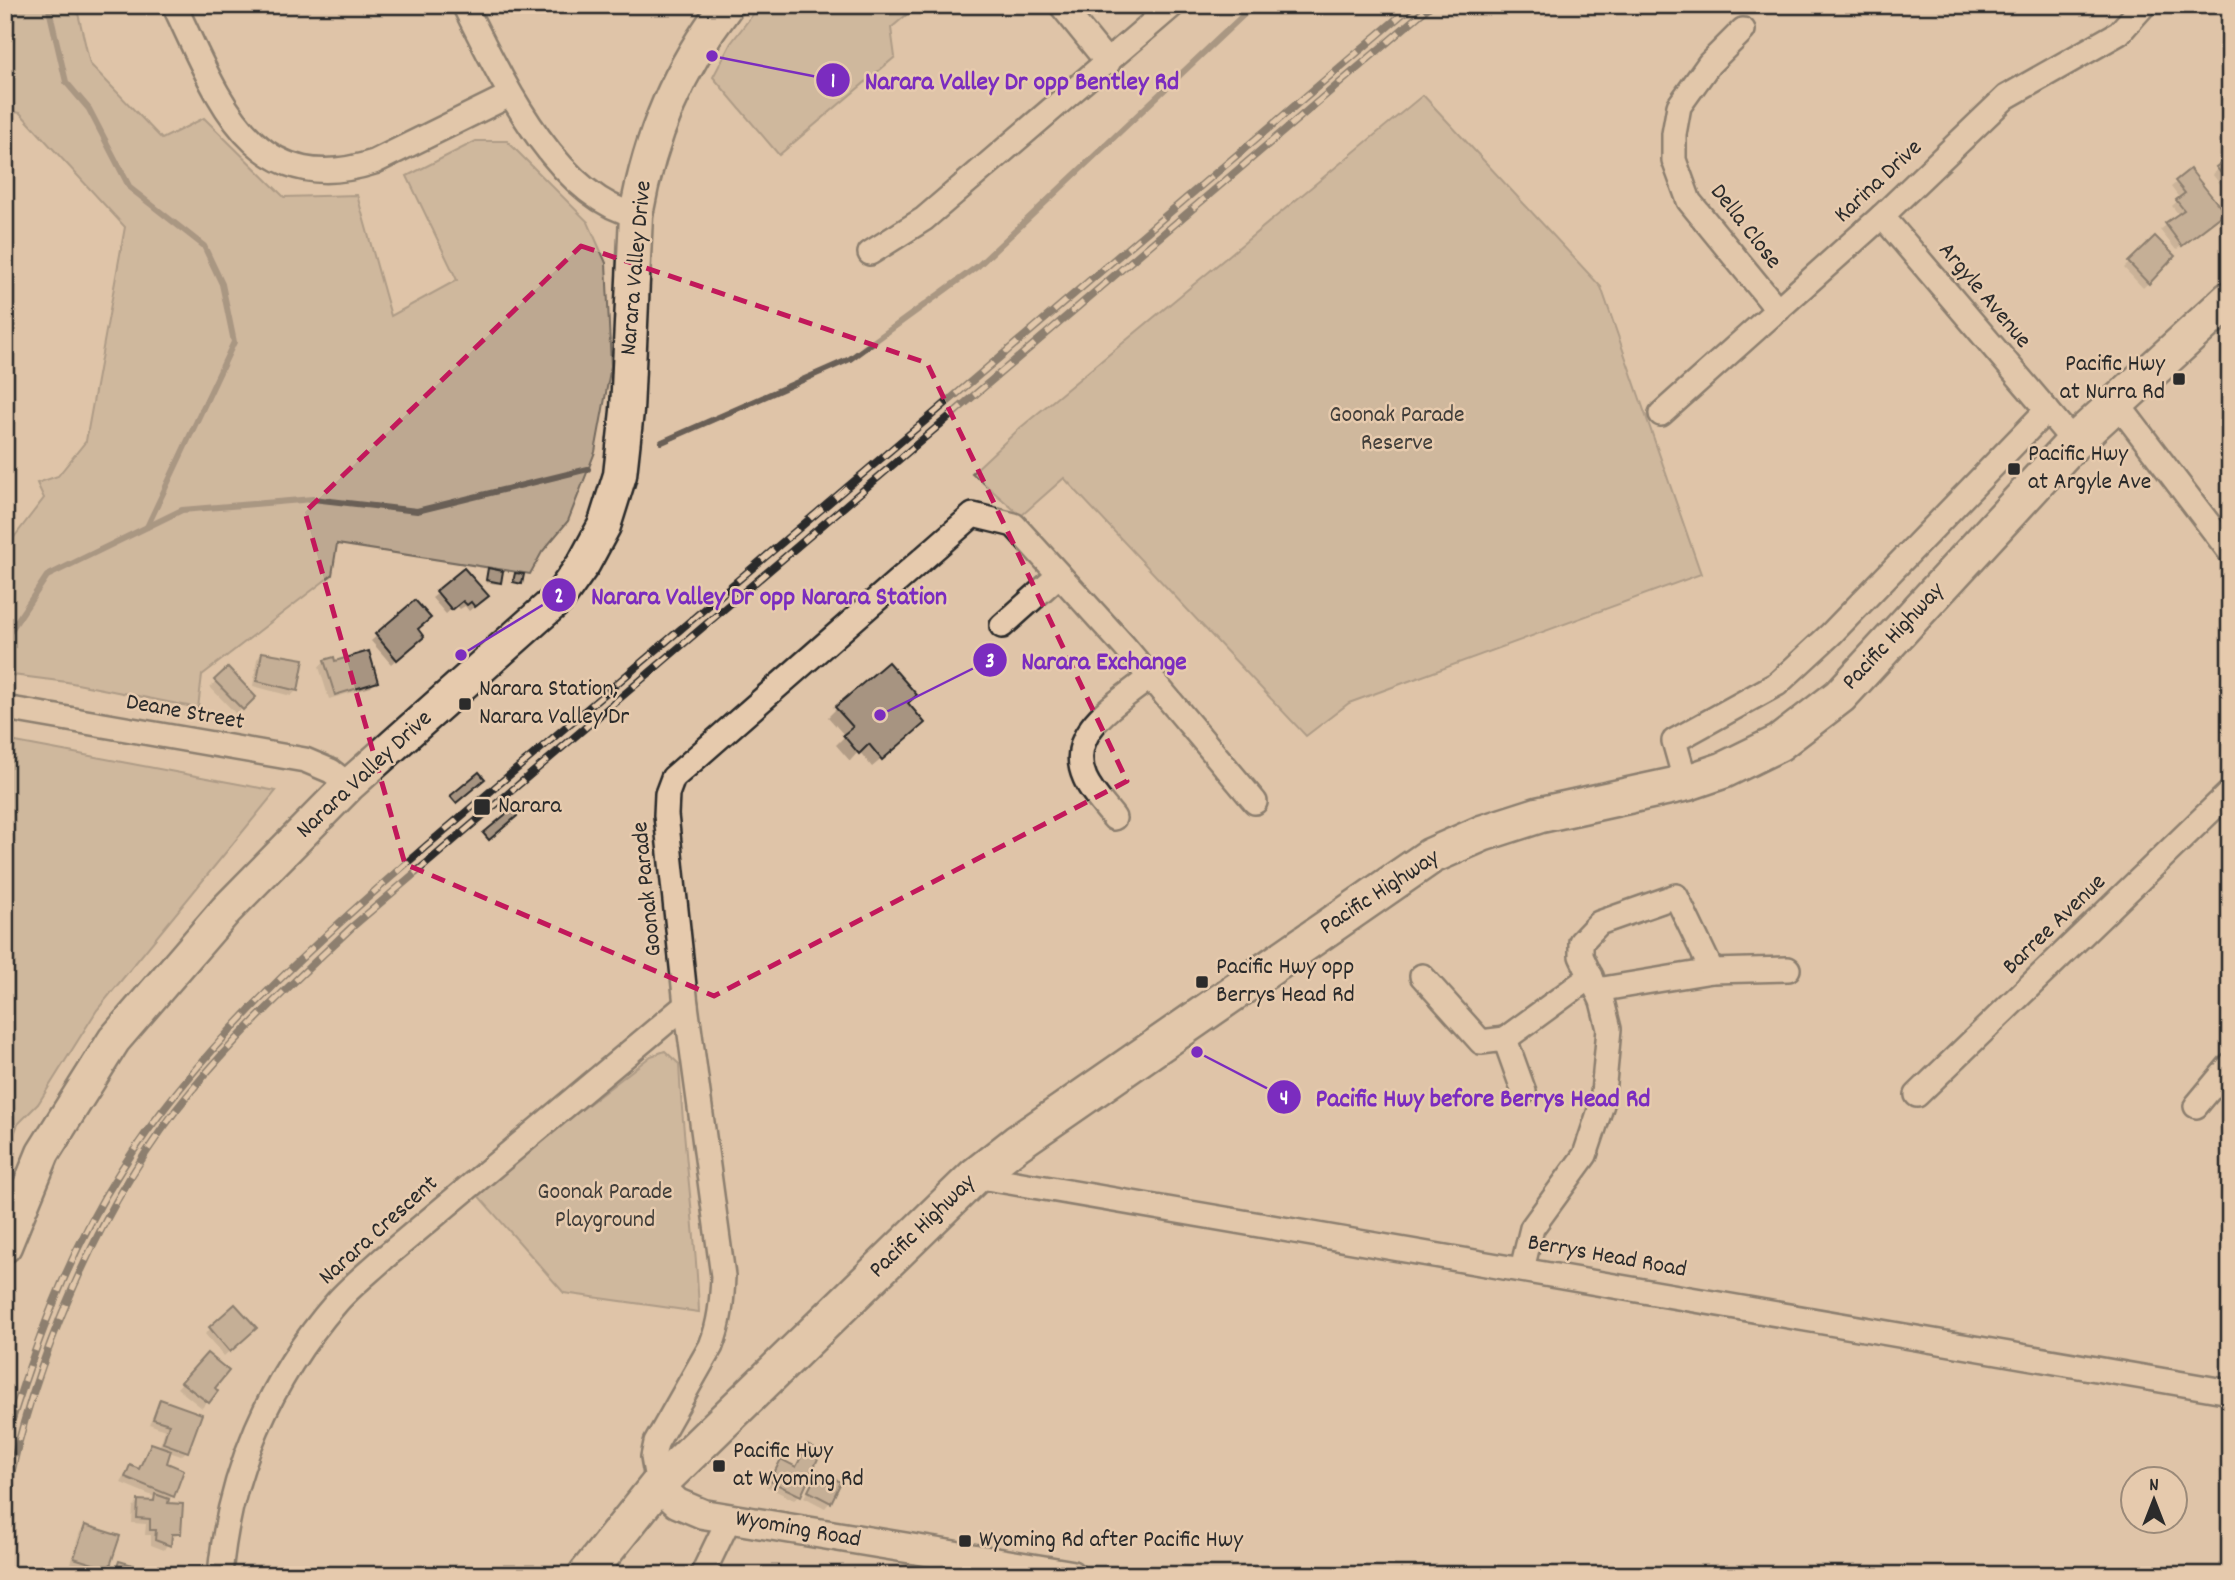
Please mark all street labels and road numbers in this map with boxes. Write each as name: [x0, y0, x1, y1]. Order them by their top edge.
street label: Karina Drive: [1827, 132, 1931, 232]
street label: Della Close: [1701, 177, 1789, 277]
street label: Narara Valley Drive: [612, 179, 662, 357]
street label: Argyle Avenue: [1929, 235, 2039, 357]
street label: Pacific Highway: [1835, 574, 1954, 699]
street label: Deane Street: [123, 686, 247, 740]
street label: Narara Valley Drive: [289, 703, 441, 847]
street label: Goonak Parade: [624, 820, 672, 958]
street label: Pacific Highway: [1313, 841, 1448, 945]
street label: Barree Avenue: [1995, 867, 2115, 983]
street label: Pacific Highway: [862, 1166, 985, 1287]
street label: Narara Crescent: [312, 1168, 446, 1294]
street label: Berrys Head Road: [1525, 1226, 1689, 1288]
street label: Wyoming Road: [732, 1502, 864, 1558]

